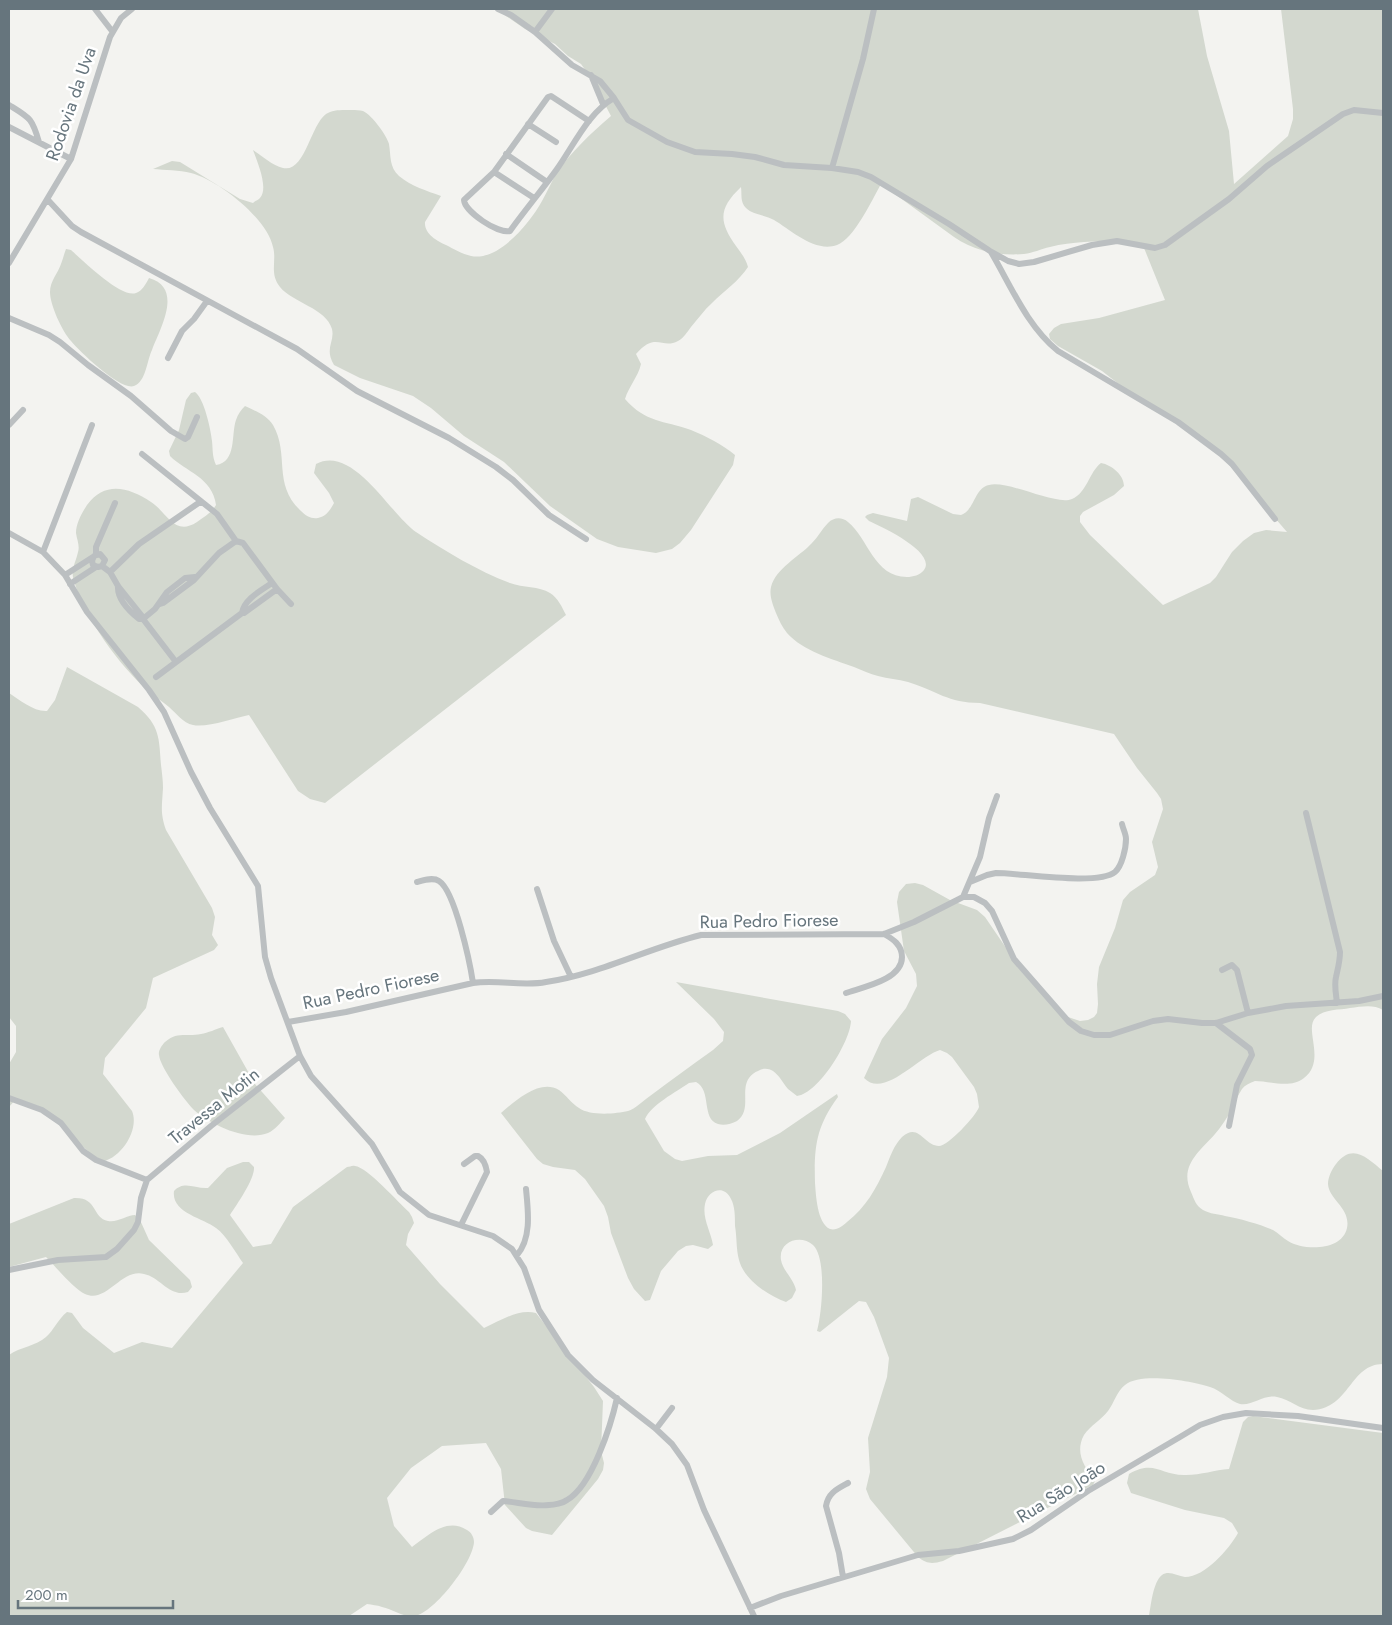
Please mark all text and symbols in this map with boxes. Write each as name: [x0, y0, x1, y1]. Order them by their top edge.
street label: Rodovia da Uva: [39, 44, 103, 164]
street label: Rua Pedro Fiorese: [699, 907, 839, 935]
street label: Rua Pedro Fiorese: [300, 962, 442, 1016]
street label: Travessa Motin: [163, 1061, 265, 1151]
street label: Rua São João: [1012, 1454, 1110, 1530]
scale bar: [18, 1578, 172, 1610]
text: 200 m: [25, 1584, 68, 1606]

